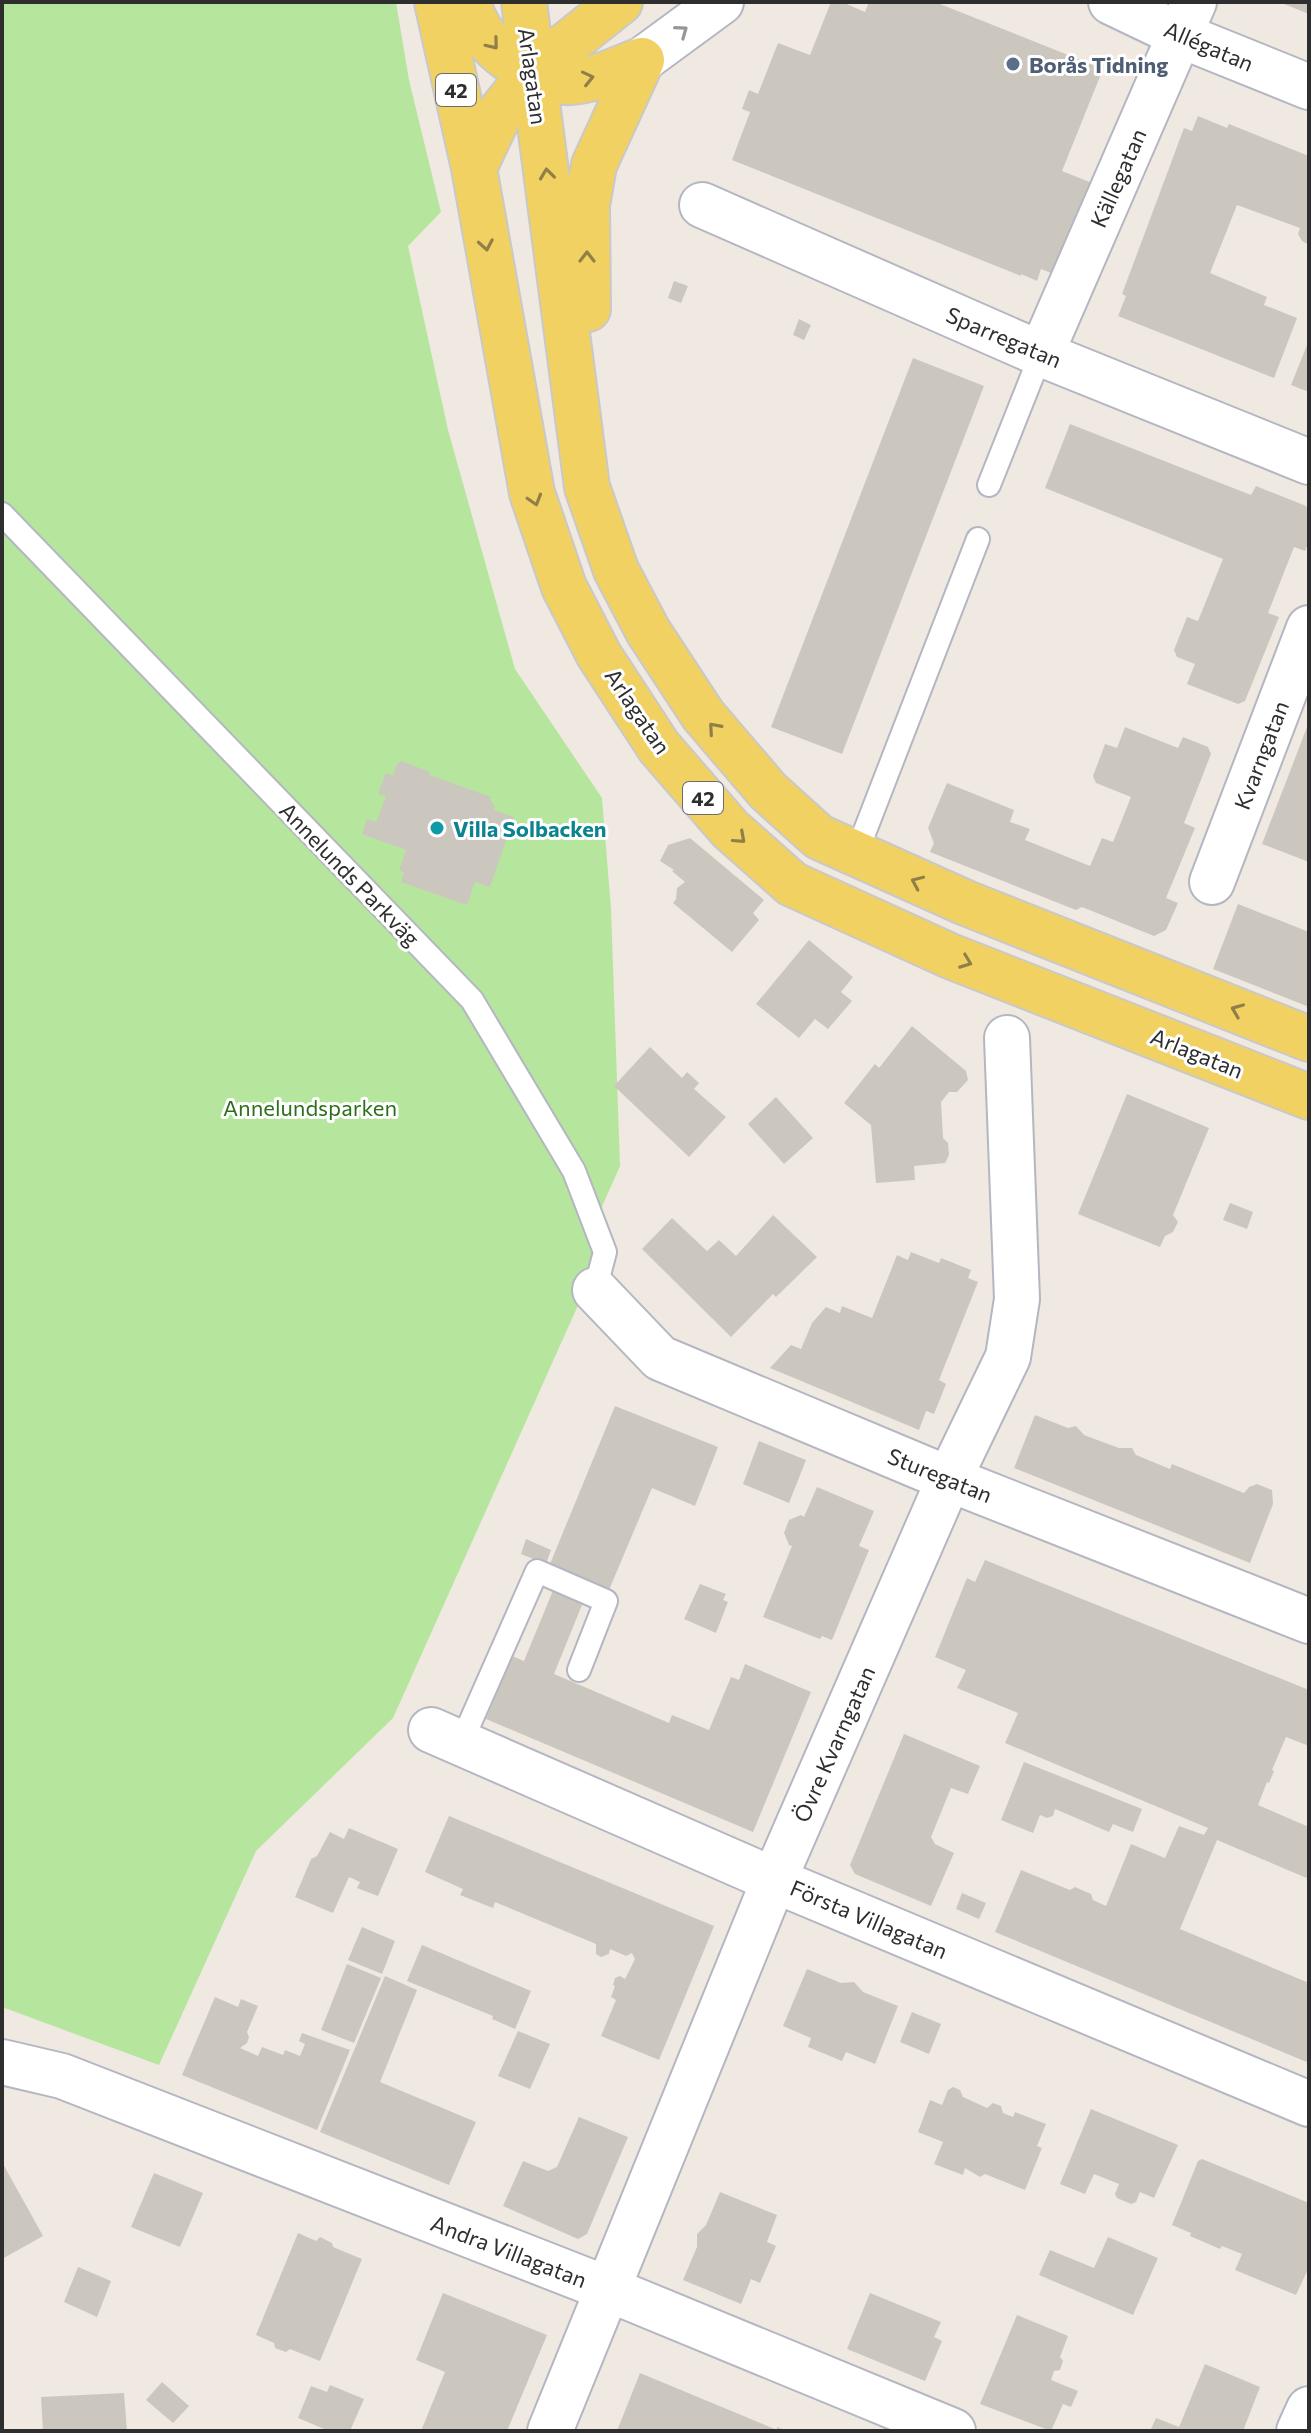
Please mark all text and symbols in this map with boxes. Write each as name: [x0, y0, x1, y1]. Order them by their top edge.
street label: Allégatan: [1160, 15, 1258, 77]
street label: Arlagatan: [513, 26, 553, 126]
one-way arrow: [673, 26, 687, 41]
one-way arrow: [483, 35, 497, 50]
place label: Borås Tidning: [1029, 51, 1168, 78]
marker: Borås Tidning: [1004, 55, 1022, 73]
one-way arrow: [580, 71, 594, 88]
road number: 42: [436, 74, 476, 106]
street label: Källegatan: [1084, 124, 1152, 232]
one-way arrow: [538, 167, 555, 180]
one-way arrow: [476, 238, 493, 252]
one-way arrow: [578, 250, 596, 263]
street label: Sparregatan: [942, 301, 1066, 373]
one-way arrow: [525, 493, 541, 507]
street label: Arlagatan: [600, 663, 676, 759]
street label: Kvarngatan: [1228, 697, 1294, 813]
one-way arrow: [709, 722, 724, 737]
road number: 42: [683, 782, 723, 814]
street label: Annelunds Parkväg: [274, 796, 426, 952]
place label: Villa Solbacken: [453, 815, 607, 842]
marker: Villa Solbacken: [428, 819, 446, 837]
one-way arrow: [731, 828, 746, 843]
one-way arrow: [911, 876, 925, 892]
one-way arrow: [958, 952, 972, 969]
one-way arrow: [1231, 1003, 1245, 1020]
street label: Arlagatan: [1147, 1022, 1247, 1084]
park label: Annelundsparken: [223, 1094, 397, 1121]
street label: Sturegatan: [884, 1442, 996, 1508]
street label: Övre Kvarngatan: [788, 1662, 880, 1826]
street label: Första Villagatan: [786, 1874, 952, 1964]
street label: Andra Villagatan: [427, 2209, 591, 2293]

